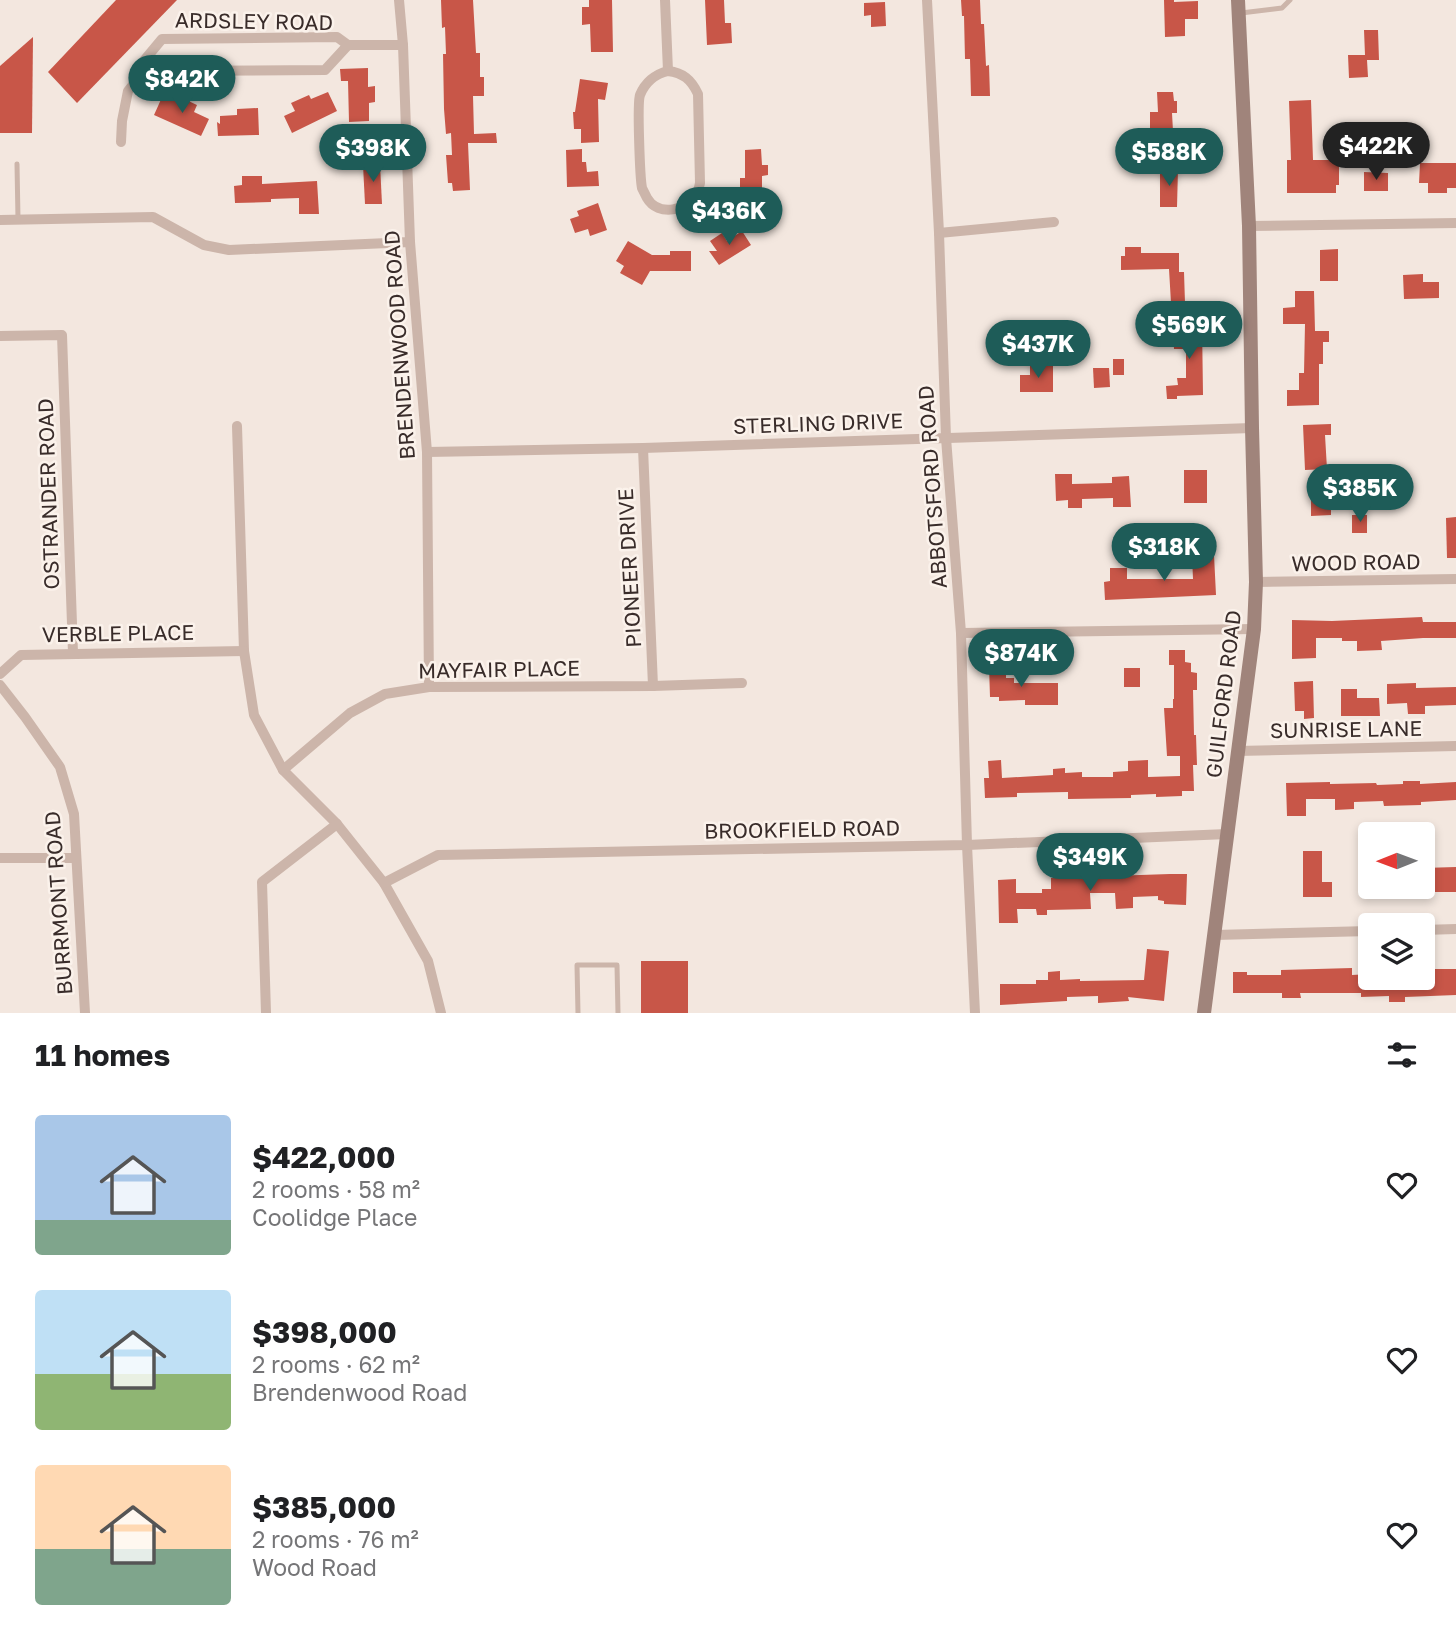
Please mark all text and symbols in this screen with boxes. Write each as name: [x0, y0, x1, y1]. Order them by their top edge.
street label: ARDSLEY ROAD: [175, 7, 333, 35]
pin: $842K: [133, 55, 231, 115]
text: $842K: [144, 64, 220, 92]
pin: $422K: [1327, 122, 1425, 182]
pin: $398K: [324, 124, 422, 184]
pin: $588K: [1120, 128, 1218, 188]
text: $422K: [1339, 131, 1413, 159]
text: $398K: [335, 133, 411, 161]
text: $588K: [1131, 137, 1207, 165]
pin: $436K: [680, 188, 778, 247]
text: $436K: [691, 196, 767, 224]
street label: BRENDENWOOD ROAD: [378, 229, 420, 461]
pin: $569K: [1140, 302, 1238, 361]
text: $569K: [1151, 310, 1227, 338]
pin: $437K: [989, 320, 1087, 380]
text: $437K: [1001, 329, 1075, 357]
street label: ABBOTSFORD ROAD: [912, 384, 952, 590]
street label: OSTRANDER ROAD: [32, 398, 64, 590]
street label: STERLING DRIVE: [732, 407, 904, 439]
pin: $385K: [1311, 464, 1409, 524]
text: $385K: [1323, 473, 1397, 501]
street label: PIONEER DRIVE: [612, 488, 646, 648]
pin: $318K: [1115, 524, 1213, 583]
text: $318K: [1128, 532, 1200, 560]
street label: WOOD ROAD: [1291, 548, 1421, 576]
street label: GUILFORD ROAD: [1200, 609, 1246, 779]
street label: VERBLE PLACE: [42, 619, 194, 647]
pin: $874K: [972, 630, 1070, 689]
text: $874K: [984, 638, 1058, 666]
street label: MAYFAIR PLACE: [418, 655, 580, 683]
street label: SUNRISE LANE: [1270, 715, 1422, 743]
street label: BURRMONT ROAD: [39, 810, 77, 996]
street label: BROOKFIELD ROAD: [704, 814, 900, 844]
north arrow: [1358, 822, 1435, 900]
map controls: [1358, 822, 1435, 990]
pin: $349K: [1041, 834, 1139, 893]
text: $349K: [1052, 842, 1128, 870]
button: layers: [1358, 913, 1435, 990]
icon: filters: [1383, 1036, 1421, 1074]
text: 11 homes: [35, 1037, 170, 1073]
text: $422,000: [252, 1139, 396, 1175]
icon: home: [91, 1143, 175, 1227]
icon: heart: [1383, 1166, 1421, 1204]
text: 2 rooms · 58 m²: [252, 1175, 420, 1203]
text: Coolidge Place: [252, 1203, 417, 1231]
text: $398,000: [252, 1314, 397, 1350]
icon: home: [91, 1318, 175, 1402]
icon: heart: [1383, 1341, 1421, 1379]
text: 2 rooms · 62 m²: [252, 1350, 420, 1378]
text: Brendenwood Road: [252, 1378, 467, 1406]
text: $385,000: [252, 1489, 396, 1525]
icon: home: [91, 1493, 175, 1577]
icon: heart: [1383, 1516, 1421, 1554]
text: 2 rooms · 76 m²: [252, 1525, 419, 1553]
text: Wood Road: [252, 1553, 377, 1581]

